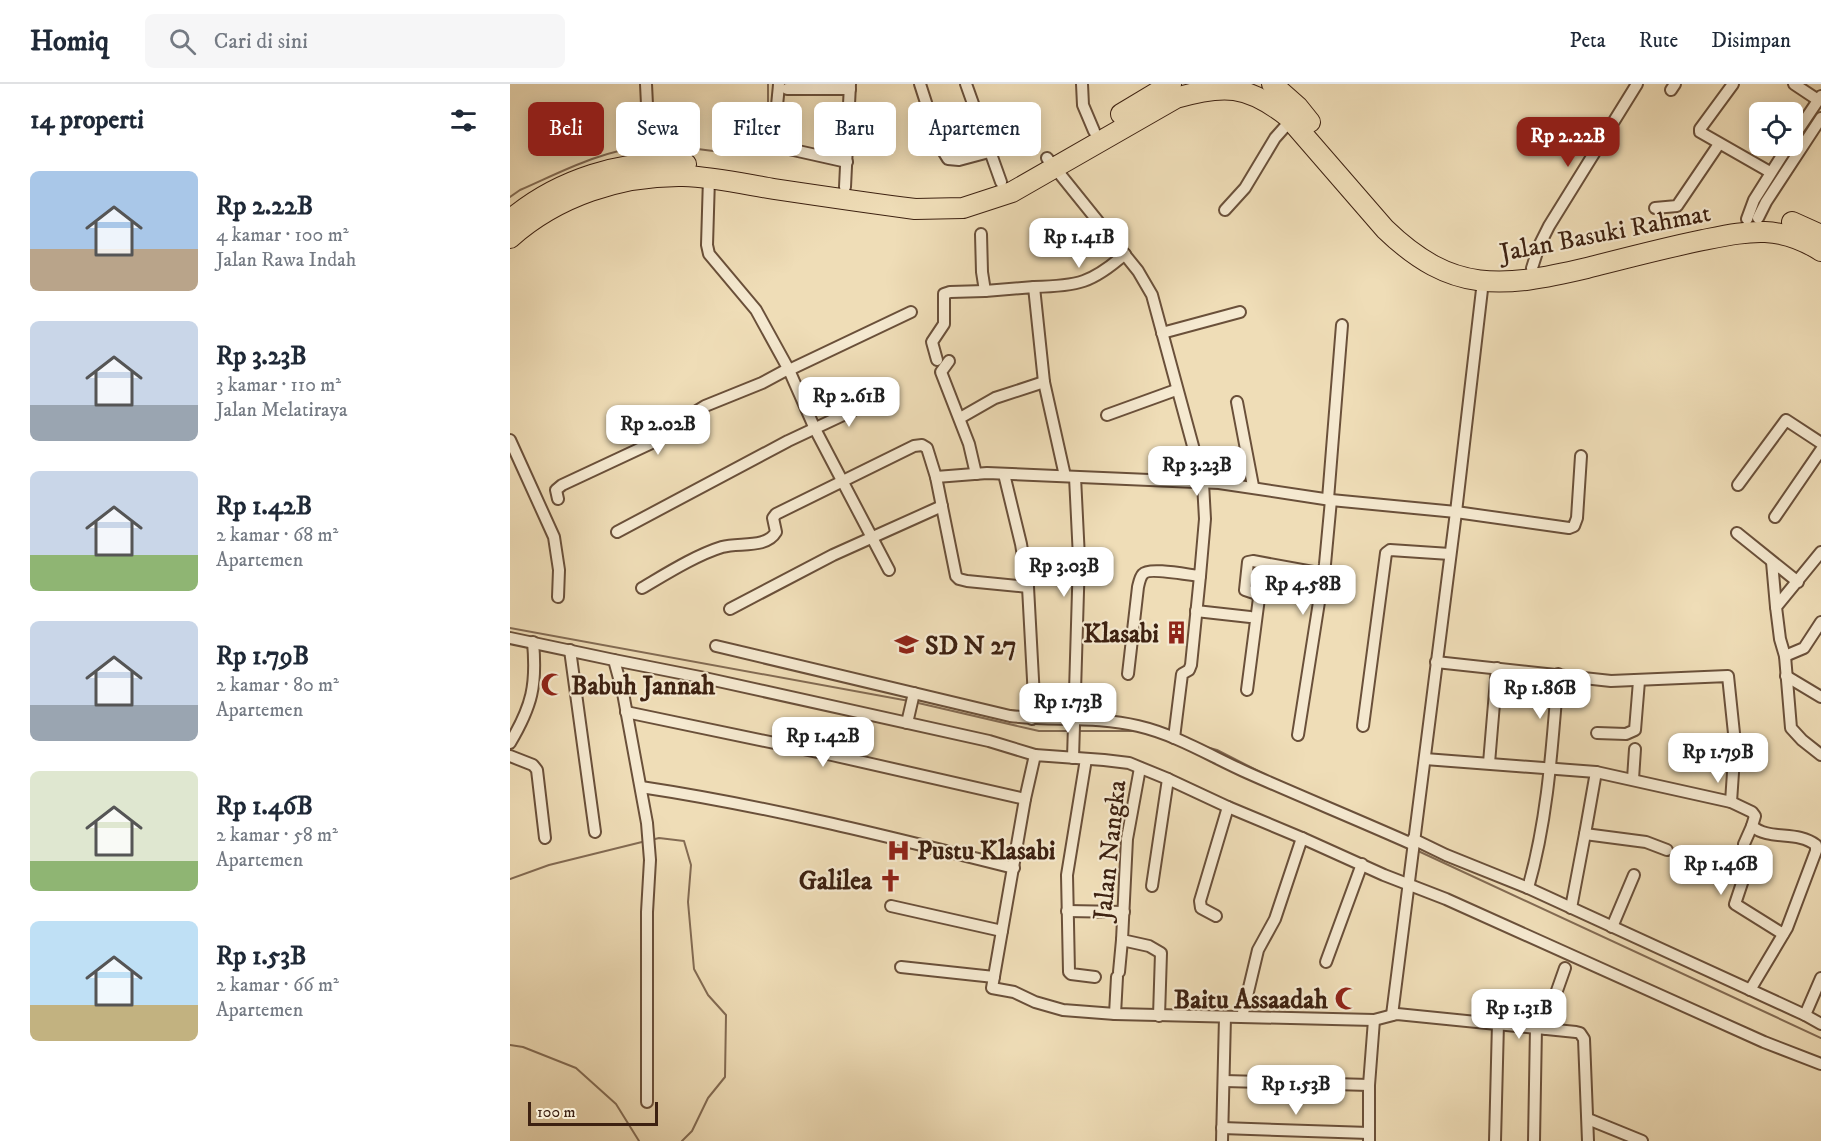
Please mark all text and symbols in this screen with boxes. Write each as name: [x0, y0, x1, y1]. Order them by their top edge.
search box: [145, 14, 565, 68]
text: Homiq: [30, 24, 109, 59]
icon: search: [166, 25, 199, 58]
text: Cari di sini: [214, 28, 308, 55]
text: Peta: [1570, 28, 1606, 54]
text: Rute: [1639, 28, 1678, 54]
text: Disimpan: [1711, 28, 1791, 54]
chip: Beli: [528, 102, 604, 156]
chip: Sewa: [616, 102, 700, 156]
chip: Filter: [712, 102, 802, 156]
chip: Baru: [814, 102, 896, 156]
chip: Apartemen: [908, 102, 1041, 156]
map controls: [1749, 102, 1803, 156]
button: locate: [1749, 102, 1803, 156]
text: 14 properti: [30, 104, 144, 137]
icon: filters: [447, 104, 480, 137]
pin: Rp 2.22B: [1506, 117, 1630, 168]
text: Rp 2.22B: [1531, 124, 1605, 149]
text: Rp 2.22B: [216, 190, 313, 223]
icon: home: [78, 195, 150, 267]
street label: Jalan Basuki Rahmat: [1495, 197, 1713, 270]
pin: Rp 1.41B: [1017, 218, 1141, 269]
text: 4 kamar · 100 m²: [216, 223, 349, 248]
text: Rp 1.41B: [1043, 225, 1115, 250]
text: Jalan Rawa Indah: [216, 248, 356, 273]
text: Rp 3.23B: [216, 340, 307, 373]
icon: home: [78, 345, 150, 417]
text: 3 kamar · 110 m²: [216, 373, 341, 398]
pin: Rp 2.61B: [787, 377, 911, 428]
text: Rp 2.61B: [813, 384, 885, 409]
text: Jalan Melatiraya: [216, 398, 347, 423]
pin: Rp 2.02B: [596, 405, 720, 456]
text: Rp 2.02B: [620, 412, 696, 437]
pin: Rp 3.23B: [1135, 446, 1259, 497]
text: Rp 3.23B: [1162, 453, 1232, 478]
text: Rp 1.42B: [216, 490, 312, 523]
icon: home: [78, 495, 150, 567]
text: 2 kamar · 68 m²: [216, 523, 338, 548]
pin: Rp 3.03B: [1002, 547, 1126, 598]
text: Apartemen: [216, 548, 303, 573]
text: Rp 3.03B: [1029, 554, 1099, 579]
pin: Rp 4.58B: [1241, 565, 1365, 616]
text: Rp 4.58B: [1265, 572, 1341, 597]
place label: Klasabi: [1083, 618, 1159, 651]
building icon: Klasabi: [1164, 620, 1190, 646]
place label: SD N 27: [925, 630, 1016, 663]
school or university icon: SD N 27: [894, 632, 920, 658]
text: Rp 1.79B: [216, 640, 309, 673]
icon: home: [78, 645, 150, 717]
pin: Rp 1.86B: [1478, 669, 1602, 720]
place label: Babuh Jannah: [571, 670, 716, 703]
mosque icon: Babuh Jannah: [540, 672, 566, 698]
text: 2 kamar · 80 m²: [216, 673, 339, 698]
text: Rp 1.86B: [1504, 676, 1576, 701]
pin: Rp 1.73B: [1006, 683, 1130, 734]
text: Rp 1.73B: [1033, 690, 1103, 715]
text: Apartemen: [216, 698, 303, 723]
pin: Rp 1.42B: [761, 717, 885, 768]
text: Rp 1.42B: [786, 724, 860, 749]
pin: Rp 1.79B: [1656, 733, 1780, 784]
text: Rp 1.79B: [1682, 740, 1754, 765]
street label: Jalan Nangka: [1087, 778, 1134, 924]
text: Rp 1.46B: [216, 790, 313, 823]
icon: home: [78, 795, 150, 867]
text: 2 kamar · 58 m²: [216, 823, 338, 848]
place label: Pustu Klasabi: [917, 835, 1056, 868]
hospital icon: Pustu Klasabi: [886, 837, 912, 863]
pin: Rp 1.46B: [1659, 845, 1783, 896]
text: Apartemen: [216, 848, 303, 873]
text: Rp 1.46B: [1684, 852, 1758, 877]
place label: Galilea: [799, 865, 873, 898]
church icon: Galilea: [877, 867, 903, 893]
text: Rp 1.53B: [216, 940, 306, 973]
icon: home: [78, 945, 150, 1017]
text: 2 kamar · 66 m²: [216, 973, 339, 998]
place label: Baitu Assaadah: [1174, 984, 1328, 1017]
mosque icon: Baitu Assaadah: [1333, 986, 1359, 1012]
pin: Rp 1.31B: [1457, 989, 1581, 1040]
text: Rp 1.31B: [1485, 996, 1553, 1021]
text: Apartemen: [216, 998, 303, 1023]
pin: Rp 1.53B: [1234, 1065, 1358, 1116]
text: Rp 1.53B: [1261, 1072, 1331, 1097]
scale bar: [528, 1099, 658, 1126]
text: 100 m: [537, 1102, 576, 1122]

